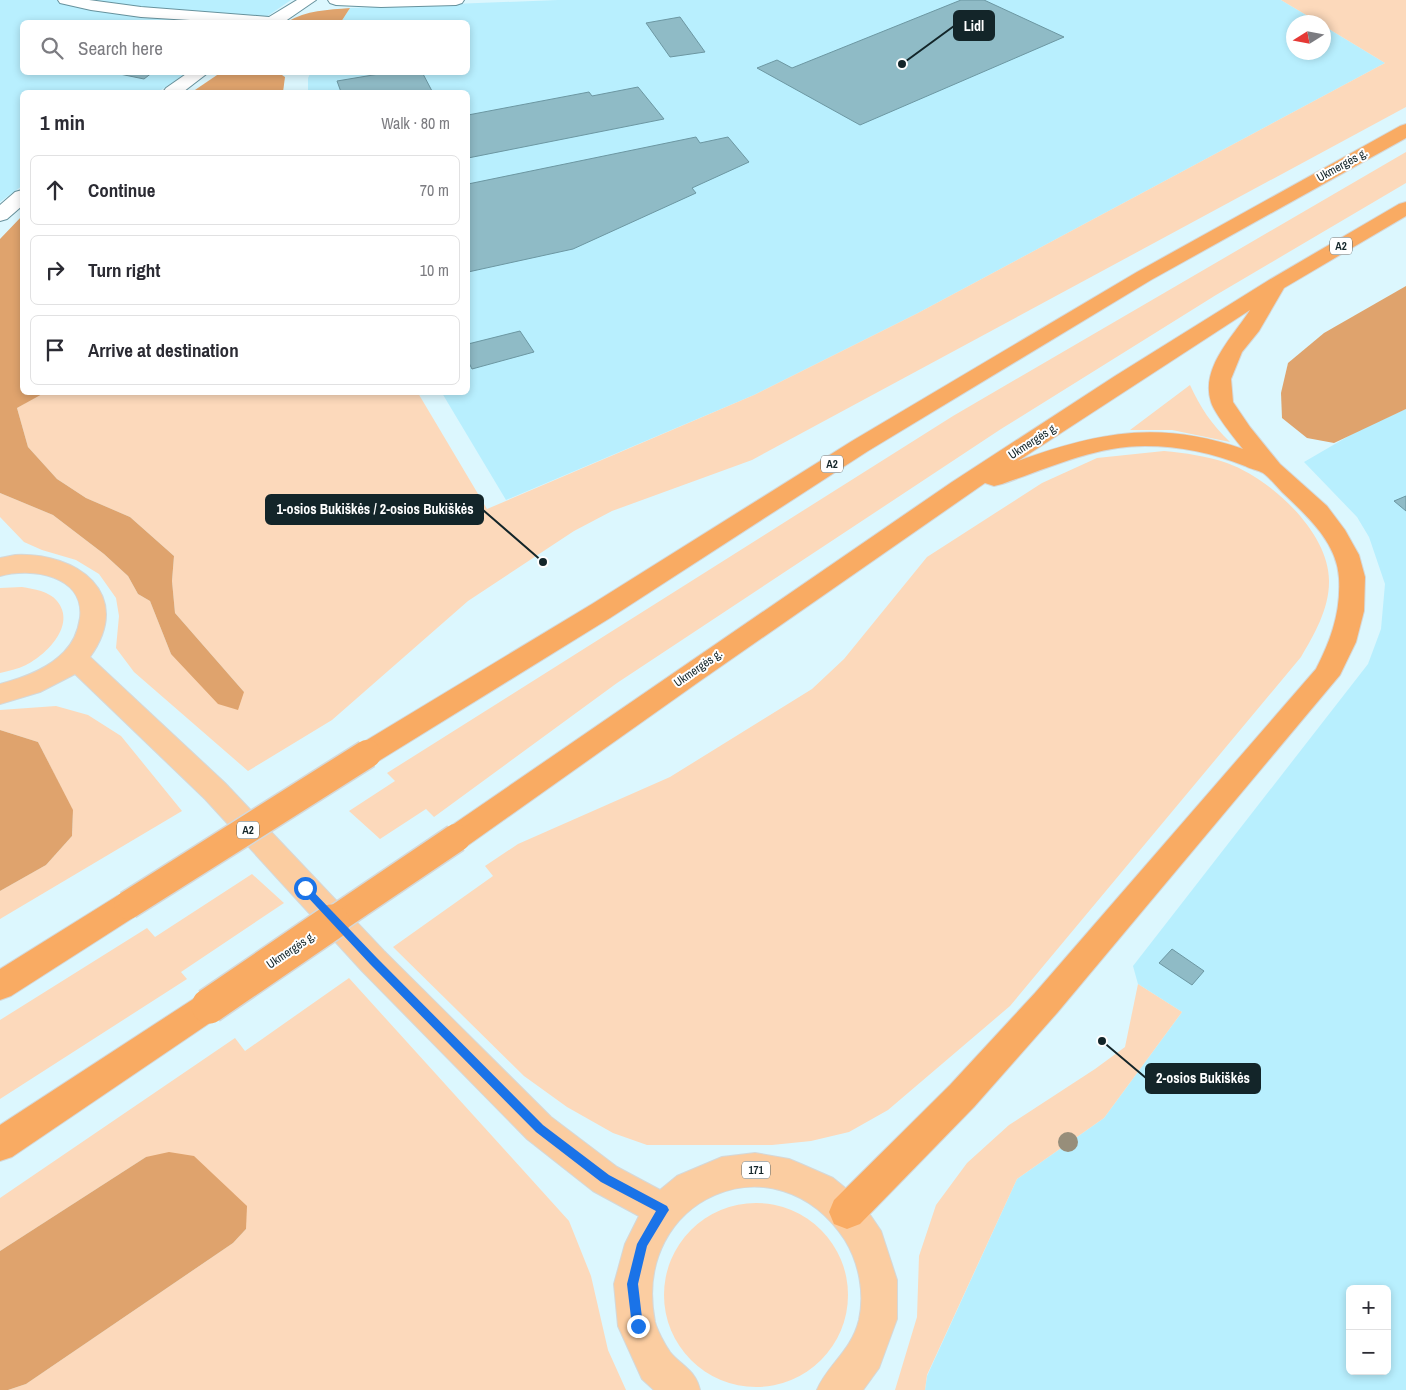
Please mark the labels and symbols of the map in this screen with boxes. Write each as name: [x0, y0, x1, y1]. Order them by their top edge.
callout: Lidl: [954, 11, 994, 40]
north arrow: [1286, 15, 1331, 60]
text: Lidl: [964, 17, 984, 35]
street label: Ukmergės g.: [1314, 144, 1370, 186]
road number: A2: [1330, 238, 1352, 255]
street label: Ukmergės g.: [1005, 419, 1061, 463]
road number: A2: [821, 456, 843, 472]
callout: 1-osios Bukiškės / 2-osios Bukiškės: [266, 495, 483, 524]
text: 1-osios Bukiškės / 2-osios Bukiškės: [276, 500, 474, 518]
street label: Ukmergės g.: [671, 645, 725, 691]
road number: A2: [237, 822, 259, 838]
route start: [294, 877, 317, 900]
street label: Ukmergės g.: [263, 928, 319, 972]
callout: 2-osios Bukiškės: [1146, 1064, 1260, 1093]
text: 2-osios Bukiškės: [1156, 1069, 1250, 1087]
road number: 171: [742, 1162, 770, 1178]
route end: [627, 1315, 650, 1338]

